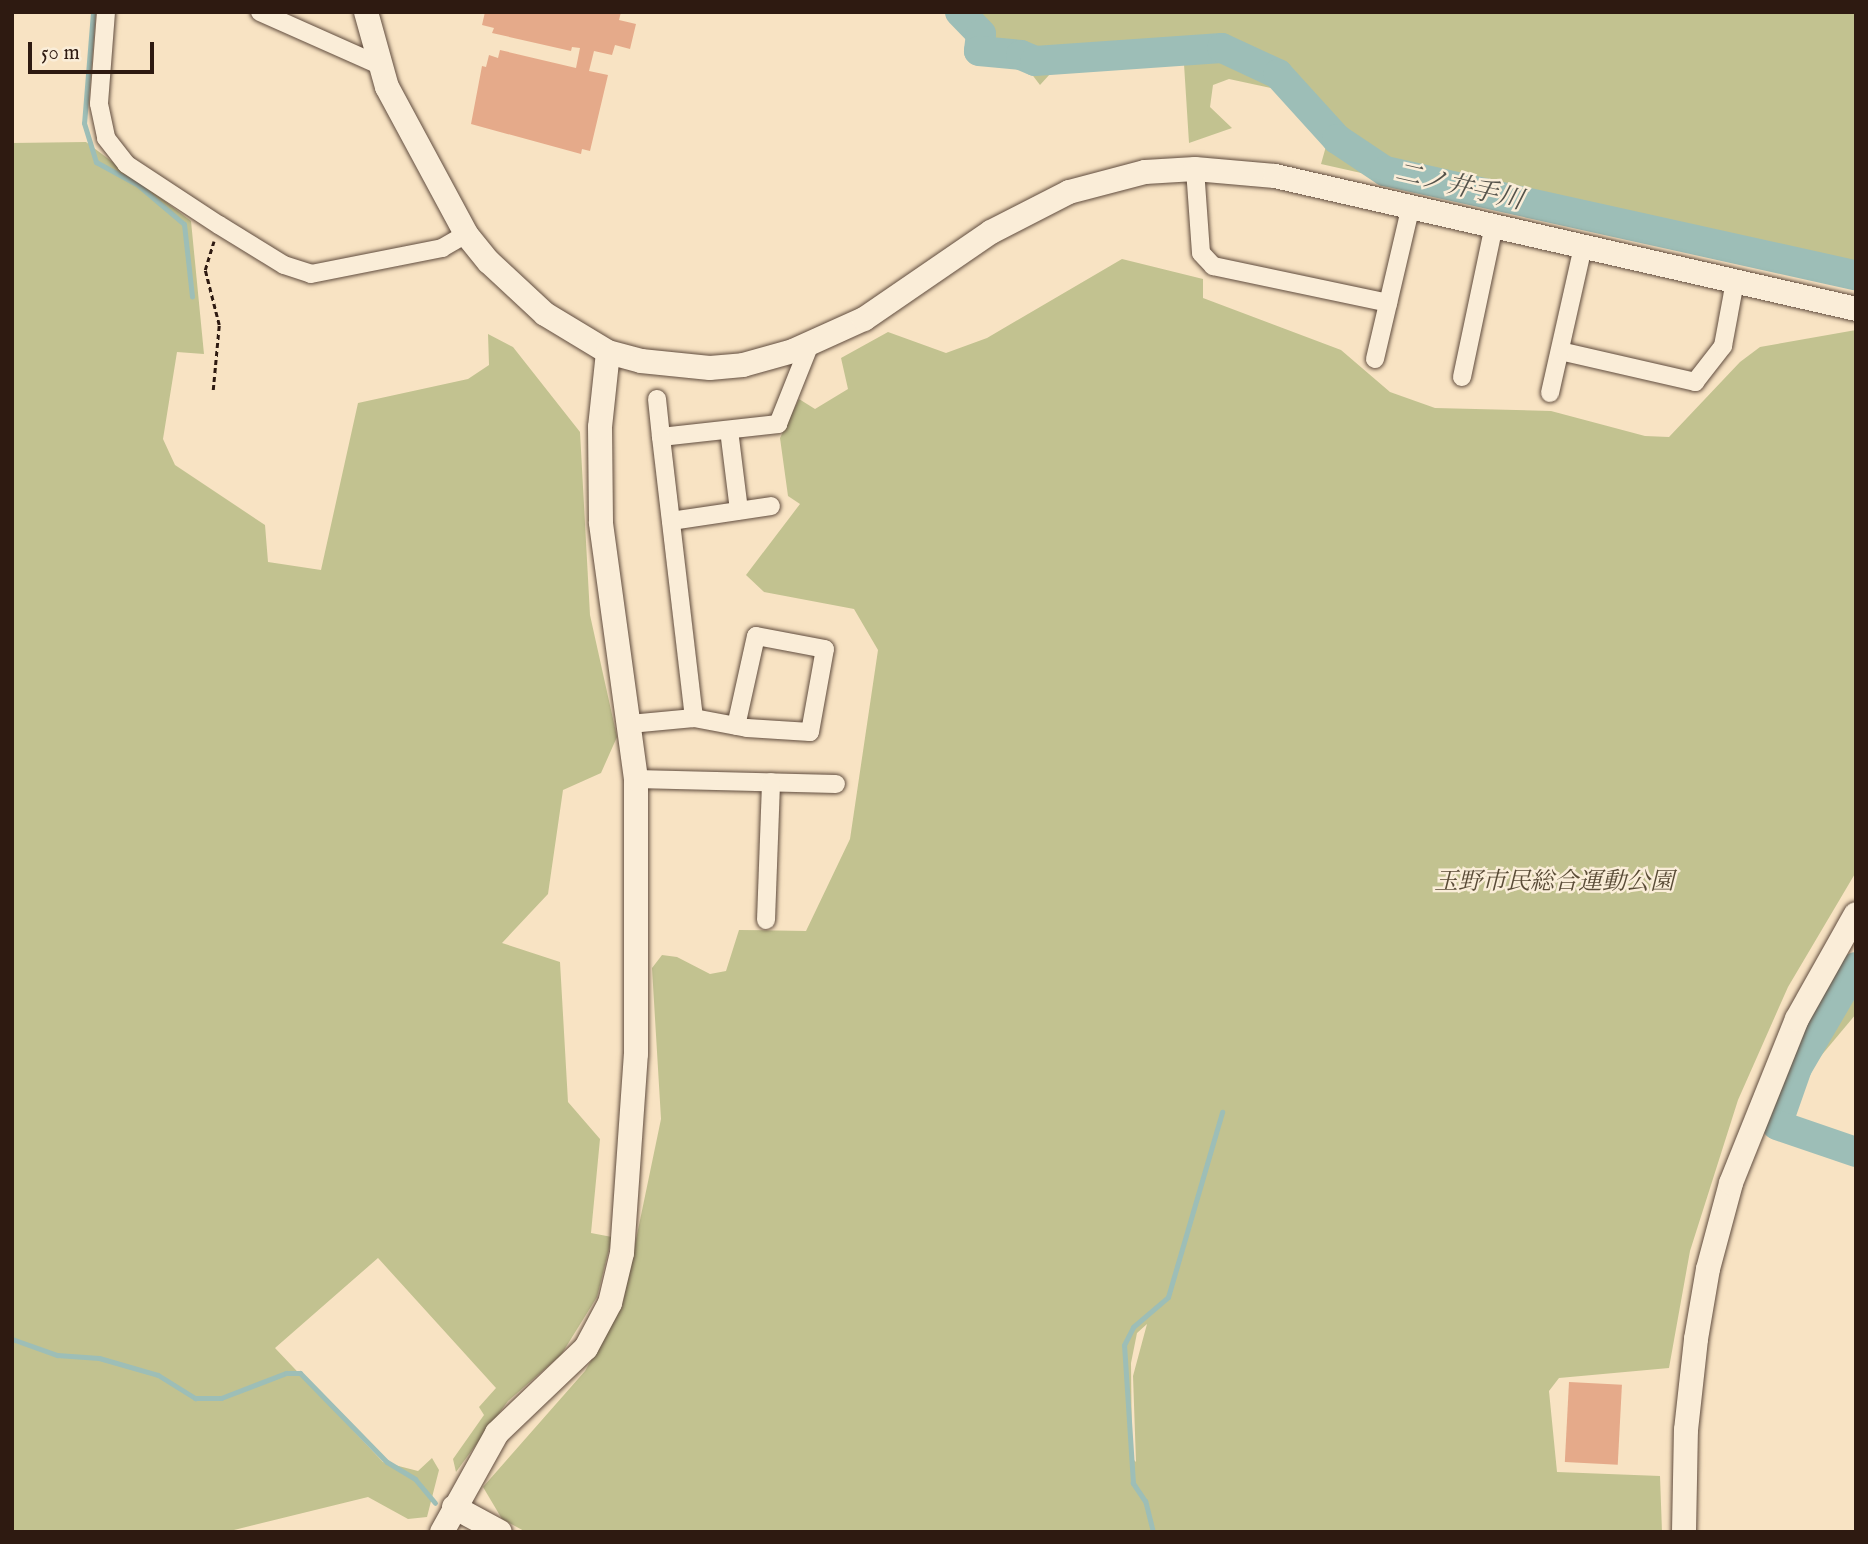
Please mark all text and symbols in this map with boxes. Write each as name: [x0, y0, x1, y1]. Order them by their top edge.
scale bar: [32, 28, 158, 72]
text: 50 m: [41, 40, 80, 67]
water label: 二ノ井手川: [1392, 157, 1526, 217]
park label: 玉野市民総合運動公園: [1434, 869, 1674, 897]

